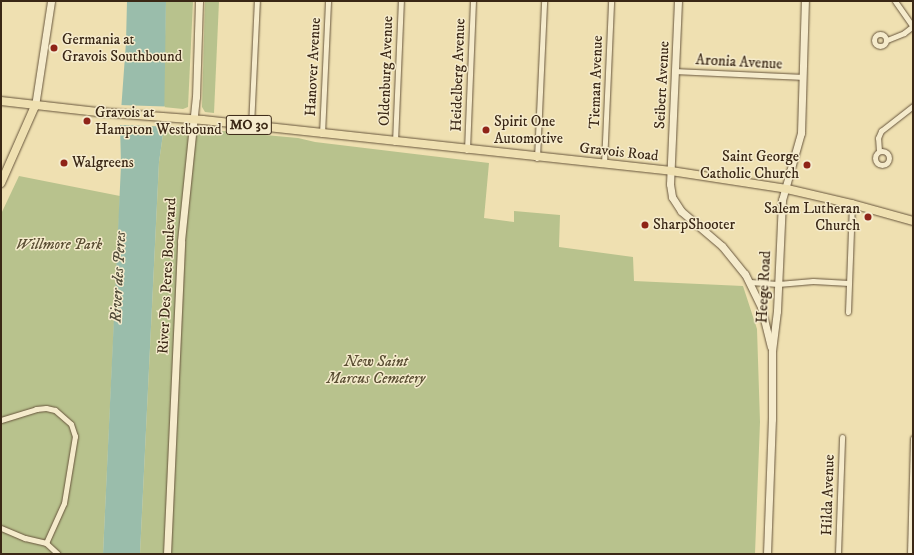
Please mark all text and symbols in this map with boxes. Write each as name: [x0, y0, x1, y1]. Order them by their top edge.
street label: Oldenburg Avenue: [375, 16, 397, 126]
street label: Hanover Avenue: [301, 17, 325, 117]
street label: Heidelberg Avenue: [447, 18, 469, 132]
place label: Germania at Gravois Southbound: [62, 30, 182, 65]
street label: Tieman Avenue: [585, 35, 607, 129]
street label: Seibert Avenue: [651, 41, 673, 129]
marker: Germania at Gravois Southbound: [49, 43, 59, 53]
street label: Aronia Avenue: [695, 51, 783, 73]
place label: Gravois at Hampton Westbound: [95, 103, 222, 138]
place label: Spirit One Automotive: [494, 112, 563, 147]
road number: MO 30: [225, 113, 273, 137]
marker: Gravois at Hampton Westbound: [82, 116, 92, 126]
marker: Spirit One Automotive: [481, 125, 491, 135]
street label: Gravois Road: [579, 139, 659, 165]
place label: Saint George Catholic Church: [700, 147, 799, 182]
place label: Walgreens: [72, 154, 134, 172]
marker: Walgreens: [59, 158, 69, 168]
marker: Saint George Catholic Church: [802, 160, 812, 170]
street label: River Des Peres Boulevard: [154, 197, 180, 355]
place label: Salem Lutheran Church: [764, 199, 860, 234]
marker: Salem Lutheran Church: [863, 212, 873, 222]
place label: SharpShooter: [653, 216, 735, 234]
marker: SharpShooter: [640, 220, 650, 230]
water label: River des Peres: [106, 231, 130, 323]
park label: Willmore Park: [16, 236, 102, 254]
street label: Heege Road: [753, 250, 775, 324]
park label: New Saint Marcus Cemetery: [327, 352, 425, 387]
street label: Hilda Avenue: [818, 454, 838, 536]

